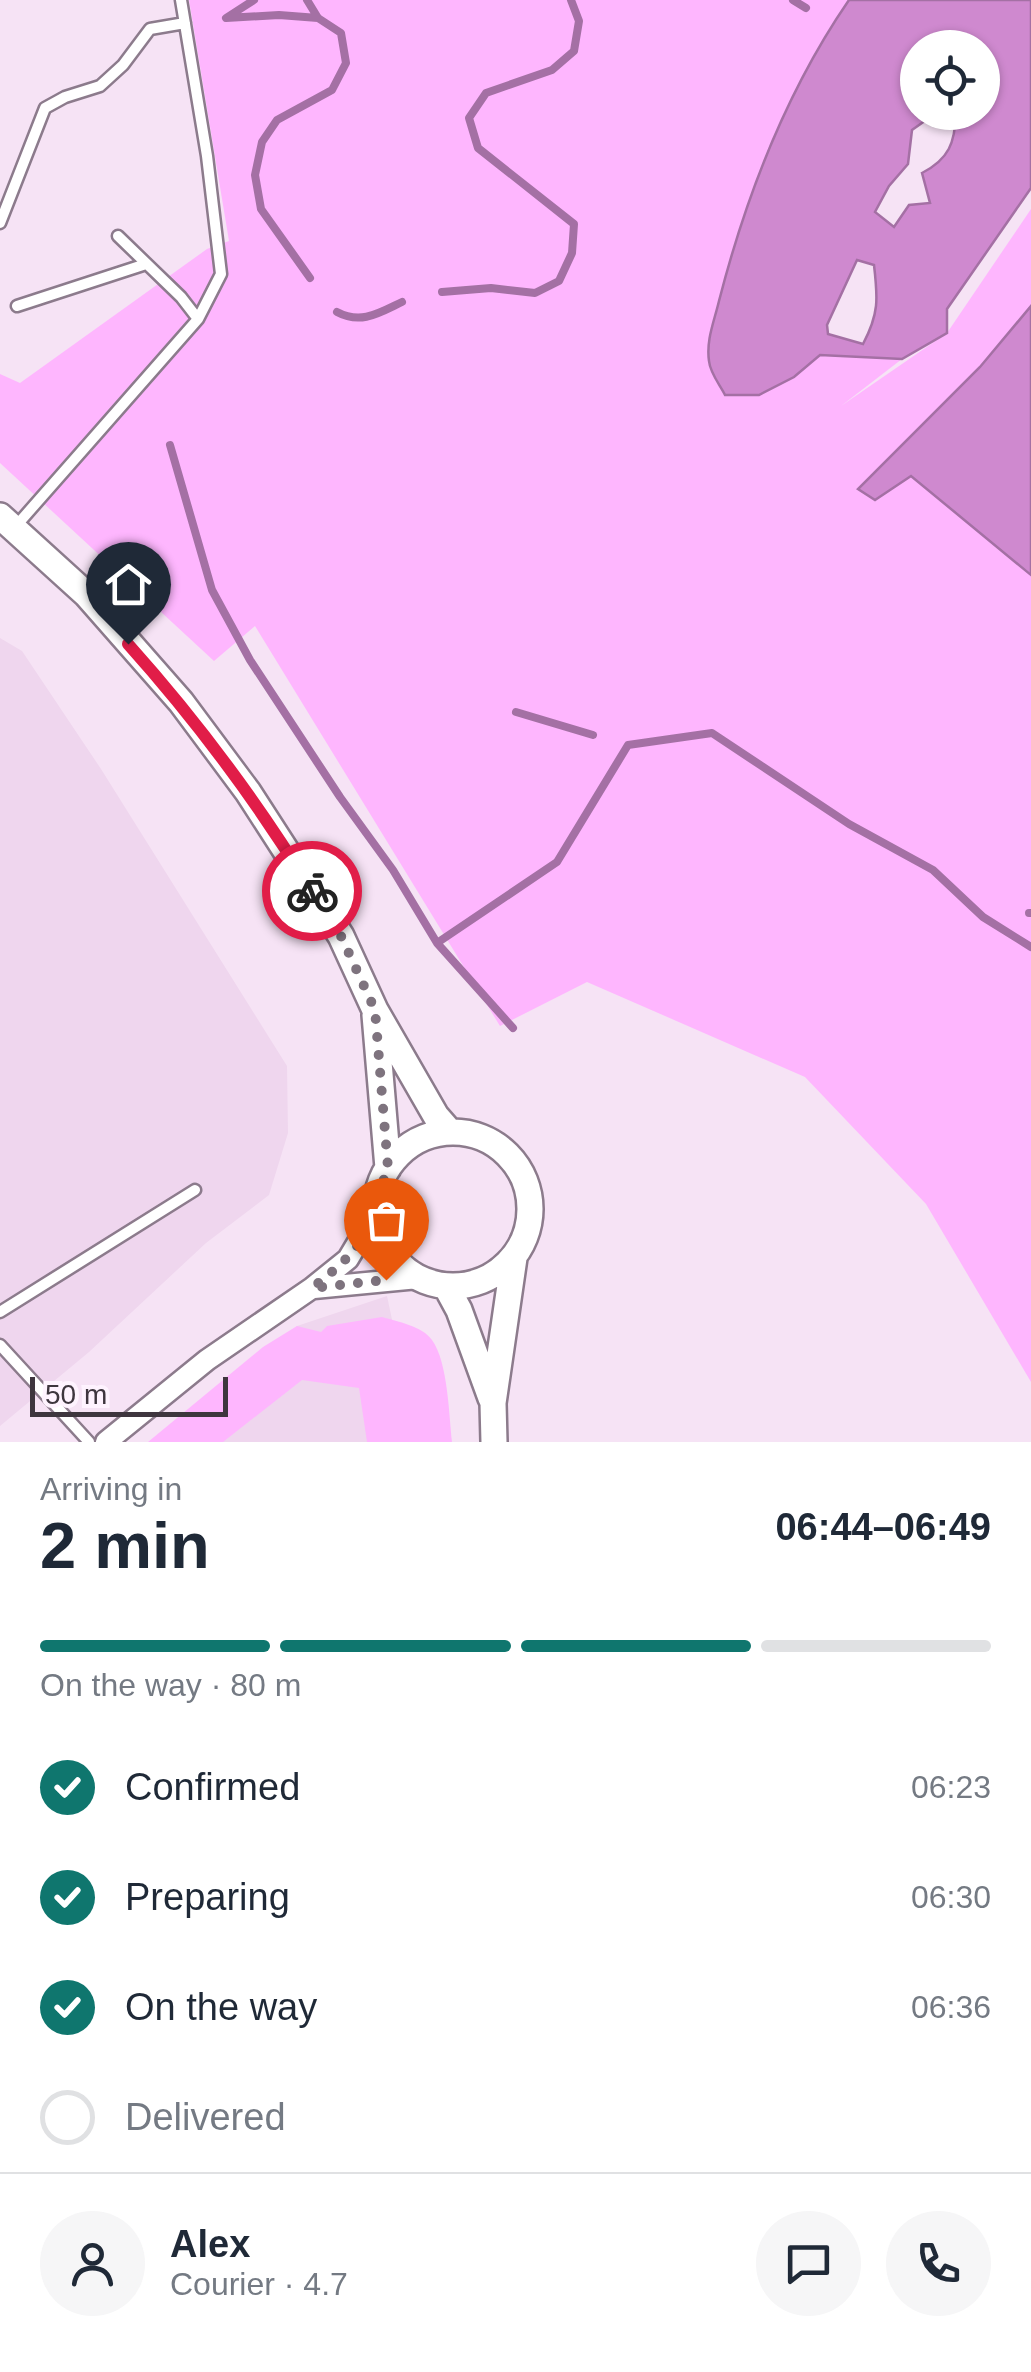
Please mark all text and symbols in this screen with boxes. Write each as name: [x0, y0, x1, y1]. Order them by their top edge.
map controls: [900, 30, 1000, 130]
button: locate: [900, 30, 1000, 130]
pin: [86, 542, 171, 645]
icon: home: [101, 557, 156, 612]
courier: [262, 841, 362, 941]
icon: bike: [285, 864, 340, 919]
pin: [344, 1178, 429, 1281]
icon: bag: [359, 1193, 414, 1248]
scale bar: [30, 1372, 228, 1416]
text: 50 m: [45, 1379, 107, 1410]
text: Arriving in: [40, 1471, 182, 1507]
text: 06:44–06:49: [775, 1506, 991, 1548]
text: 2 min: [40, 1509, 210, 1582]
text: On the way · 80 m: [40, 1667, 301, 1703]
icon: check: [40, 1760, 95, 1815]
text: Confirmed: [125, 1766, 300, 1808]
text: 06:23: [911, 1769, 991, 1805]
icon: check: [40, 1870, 95, 1925]
text: Preparing: [125, 1876, 290, 1918]
text: 06:30: [911, 1879, 991, 1915]
icon: check: [40, 1980, 95, 2035]
text: On the way: [125, 1986, 317, 2028]
text: 06:36: [911, 1989, 991, 2025]
text: Delivered: [125, 2096, 286, 2138]
button: person: [40, 2211, 145, 2316]
button: chat: [756, 2211, 861, 2316]
button: phone: [886, 2211, 991, 2316]
text: Alex: [170, 2223, 250, 2265]
text: Courier · 4.7: [170, 2266, 348, 2302]

